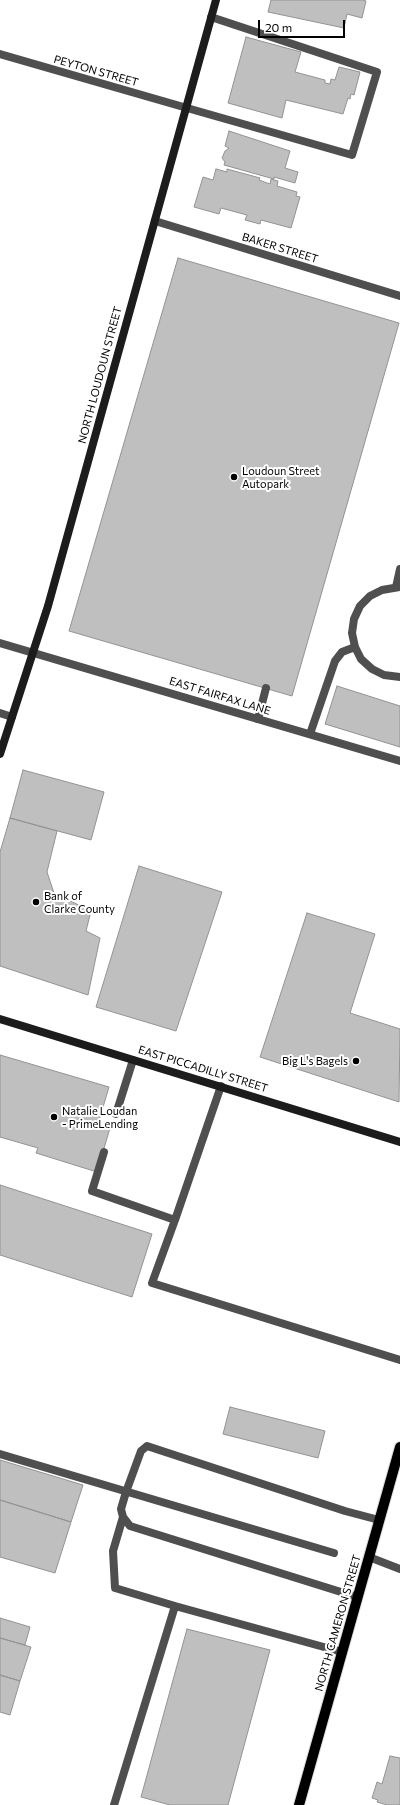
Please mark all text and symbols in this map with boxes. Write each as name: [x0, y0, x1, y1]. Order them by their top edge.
scale bar: [260, 12, 347, 38]
text: 20 m: [265, 20, 292, 34]
street label: PEYTON STREET: [52, 53, 140, 89]
street label: BAKER STREET: [240, 230, 320, 266]
street label: NORTH LOUDOUN STREET: [75, 305, 125, 445]
place label: Loudoun Street Autopark: [242, 464, 320, 490]
marker: Loudoun Street Autopark: [229, 472, 239, 482]
street label: EAST FAIRFAX LANE: [168, 674, 272, 718]
place label: Bank of Clarke County: [44, 889, 115, 915]
marker: Bank of Clarke County: [31, 897, 41, 907]
street label: EAST PICCADILLY STREET: [137, 1043, 269, 1095]
place label: Big L's Bagels: [282, 1054, 348, 1068]
marker: Big L's Bagels: [351, 1056, 361, 1066]
place label: Natalie Loudan - PrimeLending: [62, 1104, 138, 1130]
marker: Natalie Loudan - PrimeLending: [49, 1112, 59, 1122]
street label: NORTH CAMERON STREET: [312, 1553, 364, 1693]

